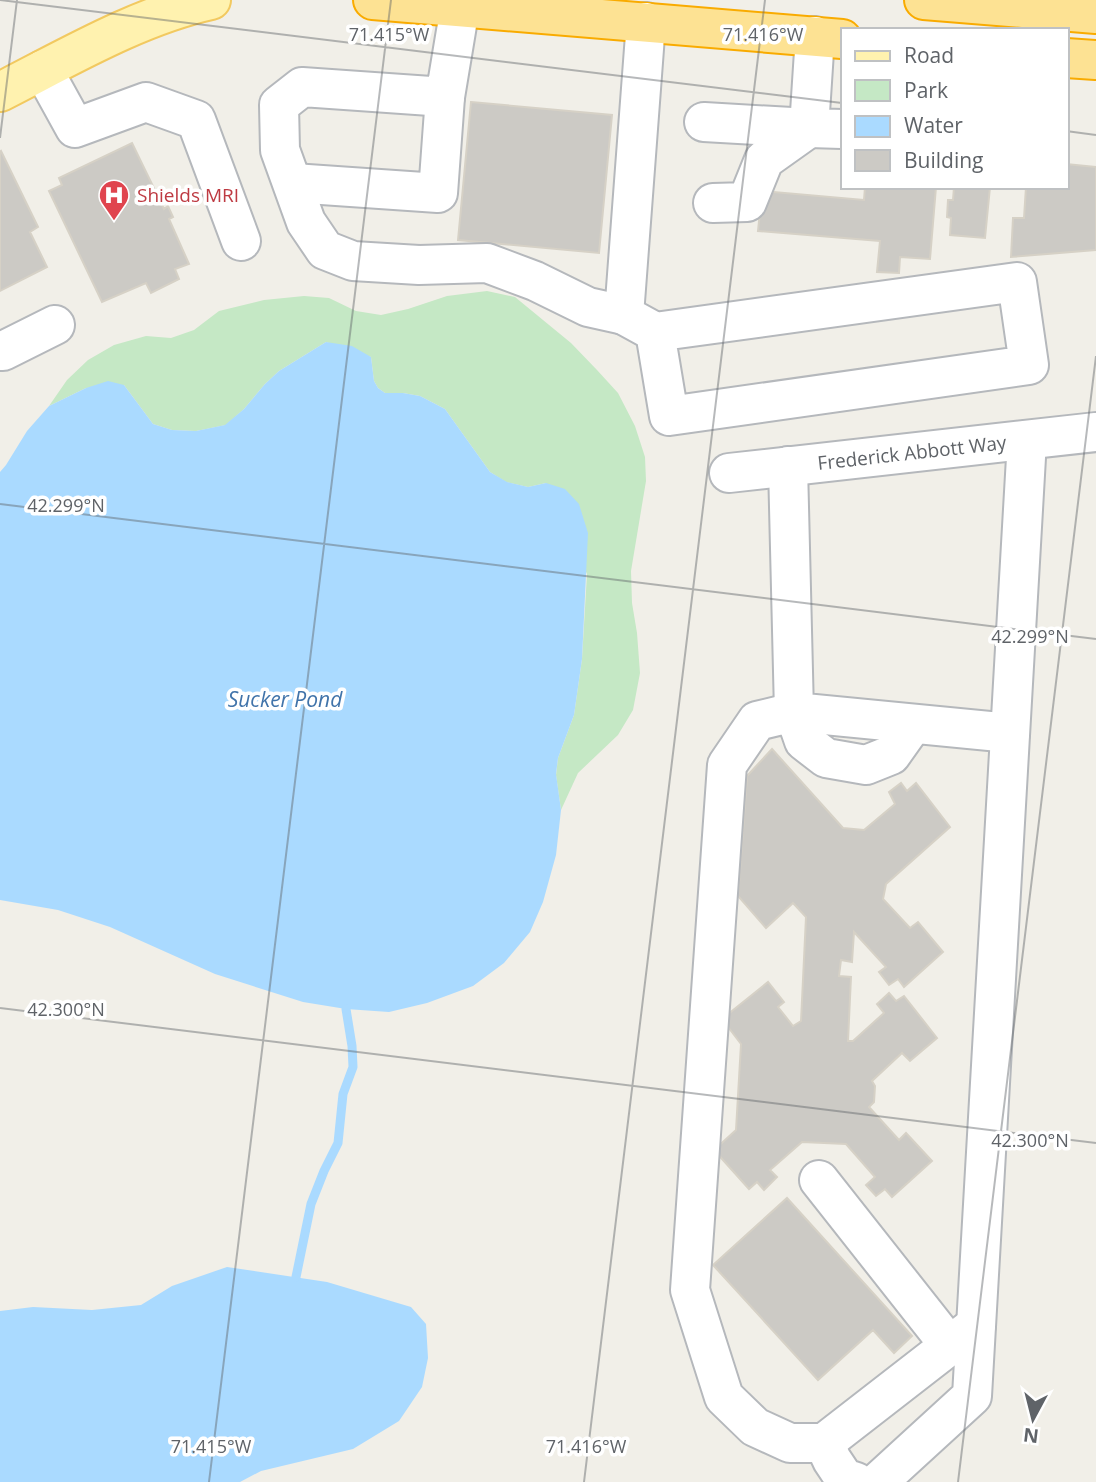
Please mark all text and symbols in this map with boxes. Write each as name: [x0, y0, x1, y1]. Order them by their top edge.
text: 71.415°W: [349, 22, 430, 46]
text: 71.416°W: [723, 22, 804, 46]
legend: [841, 28, 1068, 189]
text: Road: [904, 41, 954, 69]
text: Park: [904, 76, 948, 104]
text: Water: [904, 111, 963, 139]
text: Building: [904, 146, 983, 174]
hospital icon: Shields MRI: [97, 178, 131, 222]
place label: Shields MRI: [137, 182, 239, 208]
street label: Frederick Abbott Way: [816, 429, 1008, 476]
text: 42.299°N: [27, 493, 105, 517]
text: 42.299°N: [991, 624, 1069, 648]
water label: Sucker Pond: [228, 685, 343, 713]
text: 42.300°N: [27, 997, 105, 1021]
text: 42.300°N: [991, 1128, 1069, 1152]
north arrow: [998, 1384, 1068, 1454]
text: N: [1022, 1422, 1040, 1450]
text: 71.415°W: [171, 1434, 252, 1458]
text: 71.416°W: [546, 1434, 627, 1458]

